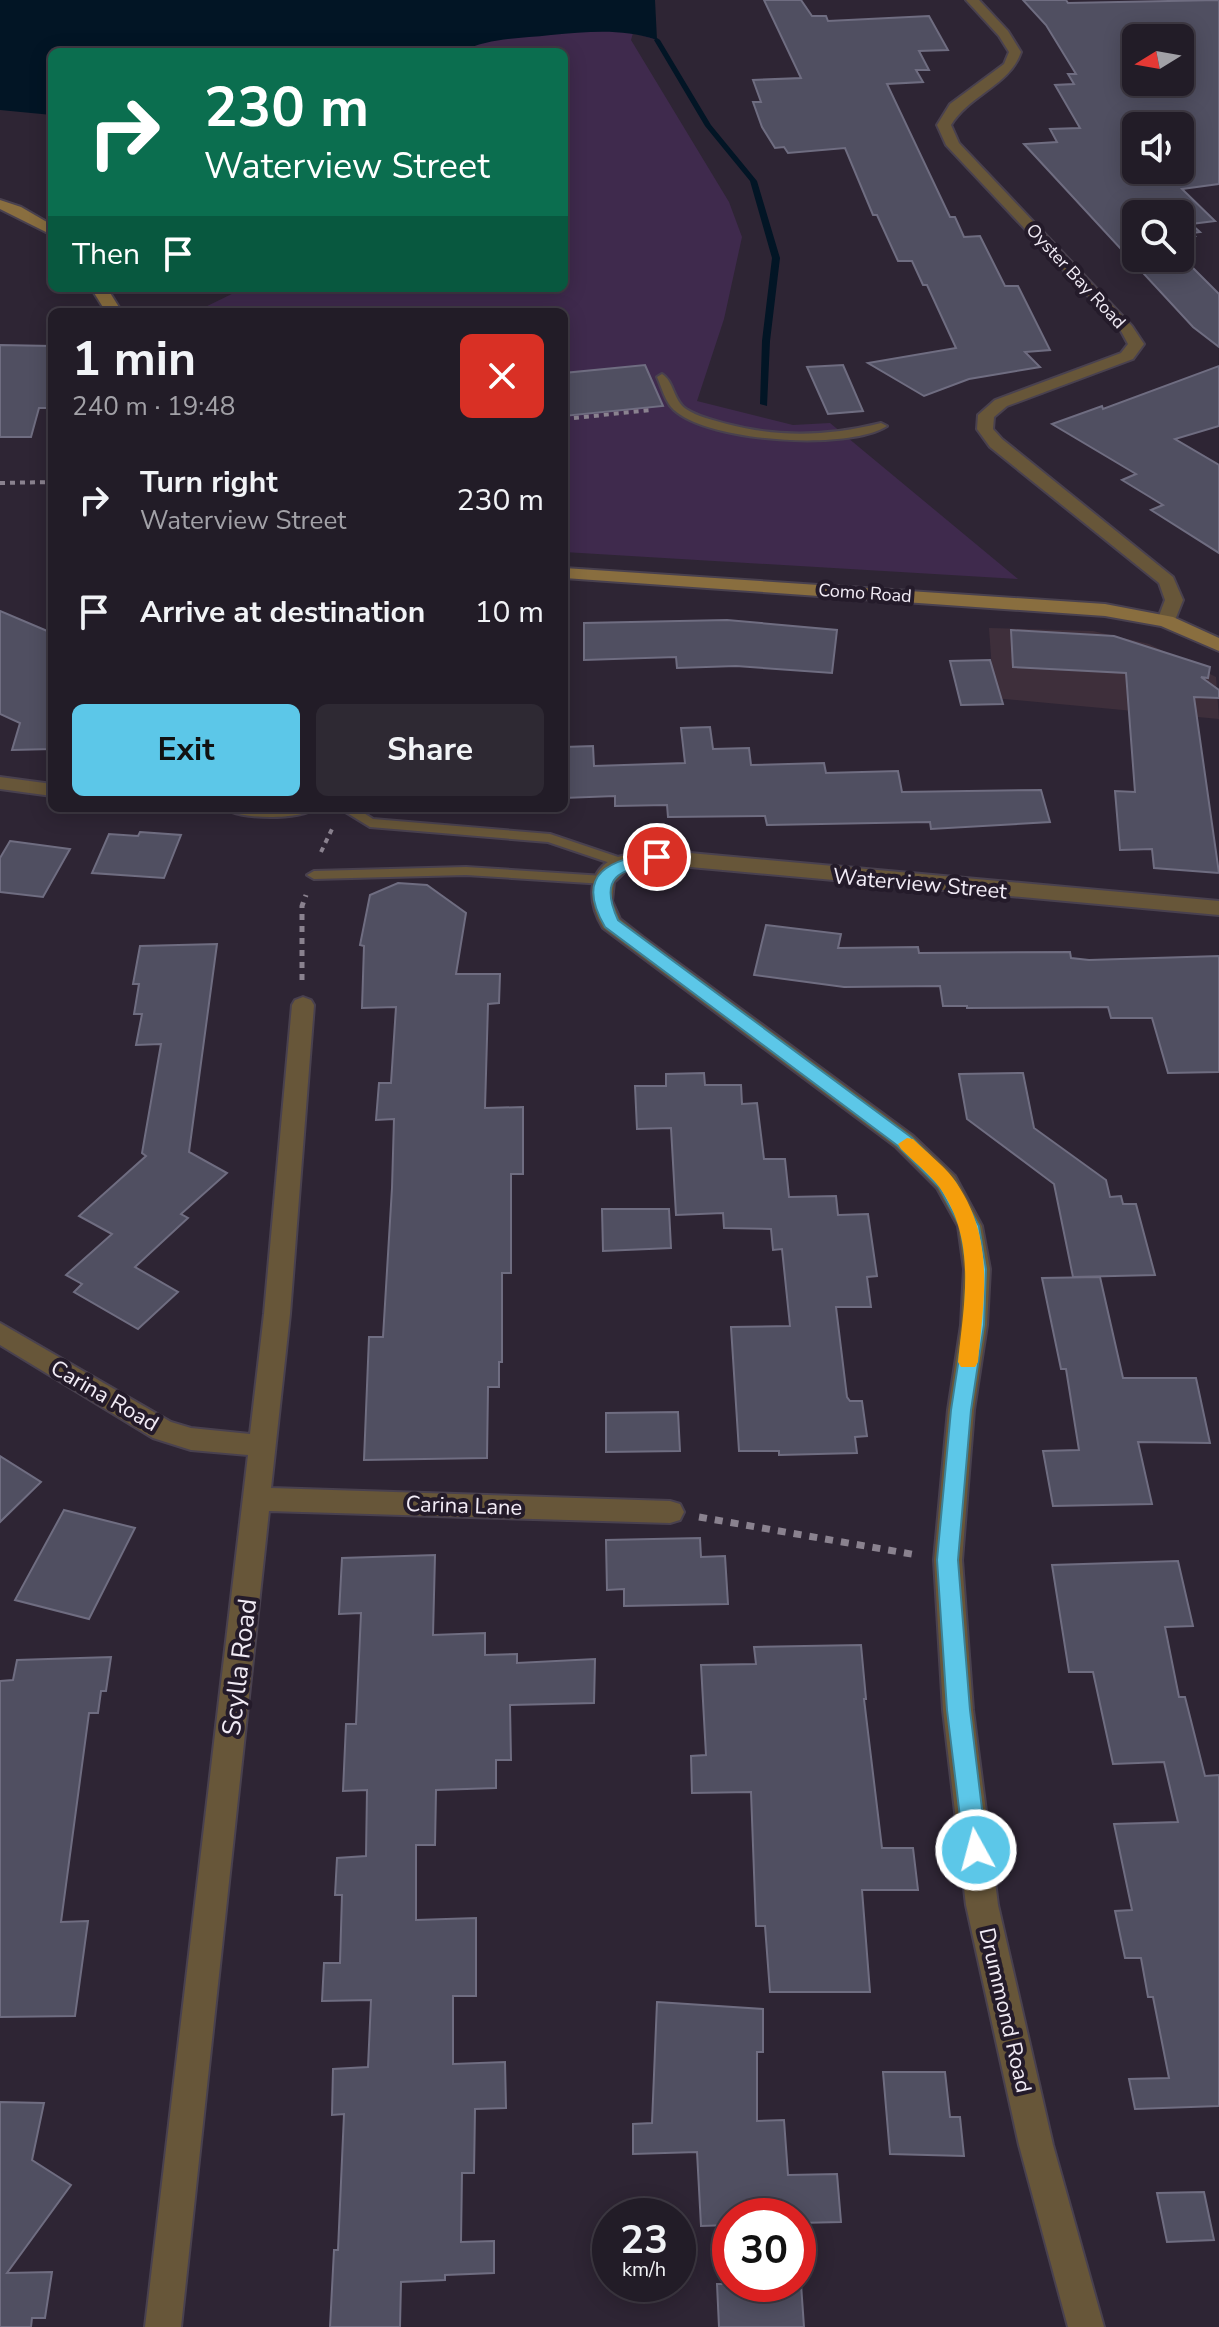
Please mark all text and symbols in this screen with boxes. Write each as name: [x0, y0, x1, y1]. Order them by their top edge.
north arrow: [1122, 24, 1194, 96]
map controls: [1122, 24, 1194, 272]
text: 230 m: [204, 69, 369, 146]
icon: right: [72, 80, 176, 184]
button: sound: [1122, 112, 1194, 184]
text: Waterview Street: [204, 142, 490, 191]
button: search: [1122, 200, 1194, 272]
street label: Oyster Bay Road: [1021, 218, 1131, 334]
icon: arrive: [156, 232, 200, 276]
text: Then: [72, 234, 140, 275]
text: 1 min: [72, 326, 196, 392]
button: close: [460, 334, 544, 418]
text: 240 m · 19:48: [72, 389, 235, 424]
text: Turn right: [140, 462, 278, 503]
icon: right: [72, 478, 116, 522]
text: 230 m: [457, 480, 544, 521]
text: Waterview Street: [140, 503, 346, 538]
street label: Como Road: [818, 578, 912, 608]
icon: arrive: [72, 590, 116, 634]
text: Arrive at destination: [140, 592, 425, 633]
text: 10 m: [475, 592, 544, 633]
button: Exit: [72, 704, 300, 796]
button: Share: [316, 704, 544, 796]
pin: [623, 823, 691, 891]
icon: arrive: [635, 835, 679, 879]
street label: Waterview Street: [832, 861, 1008, 907]
street label: Carina Road: [45, 1353, 164, 1439]
street label: Carina Lane: [405, 1489, 523, 1523]
street label: Scylla Road: [214, 1597, 265, 1738]
position arrow: [934, 1808, 1018, 1892]
street label: Drummond Road: [971, 1925, 1039, 2096]
speed limit sign: 30: [712, 2198, 816, 2302]
text: 23: [620, 2213, 668, 2267]
text: km/h: [622, 2256, 666, 2283]

